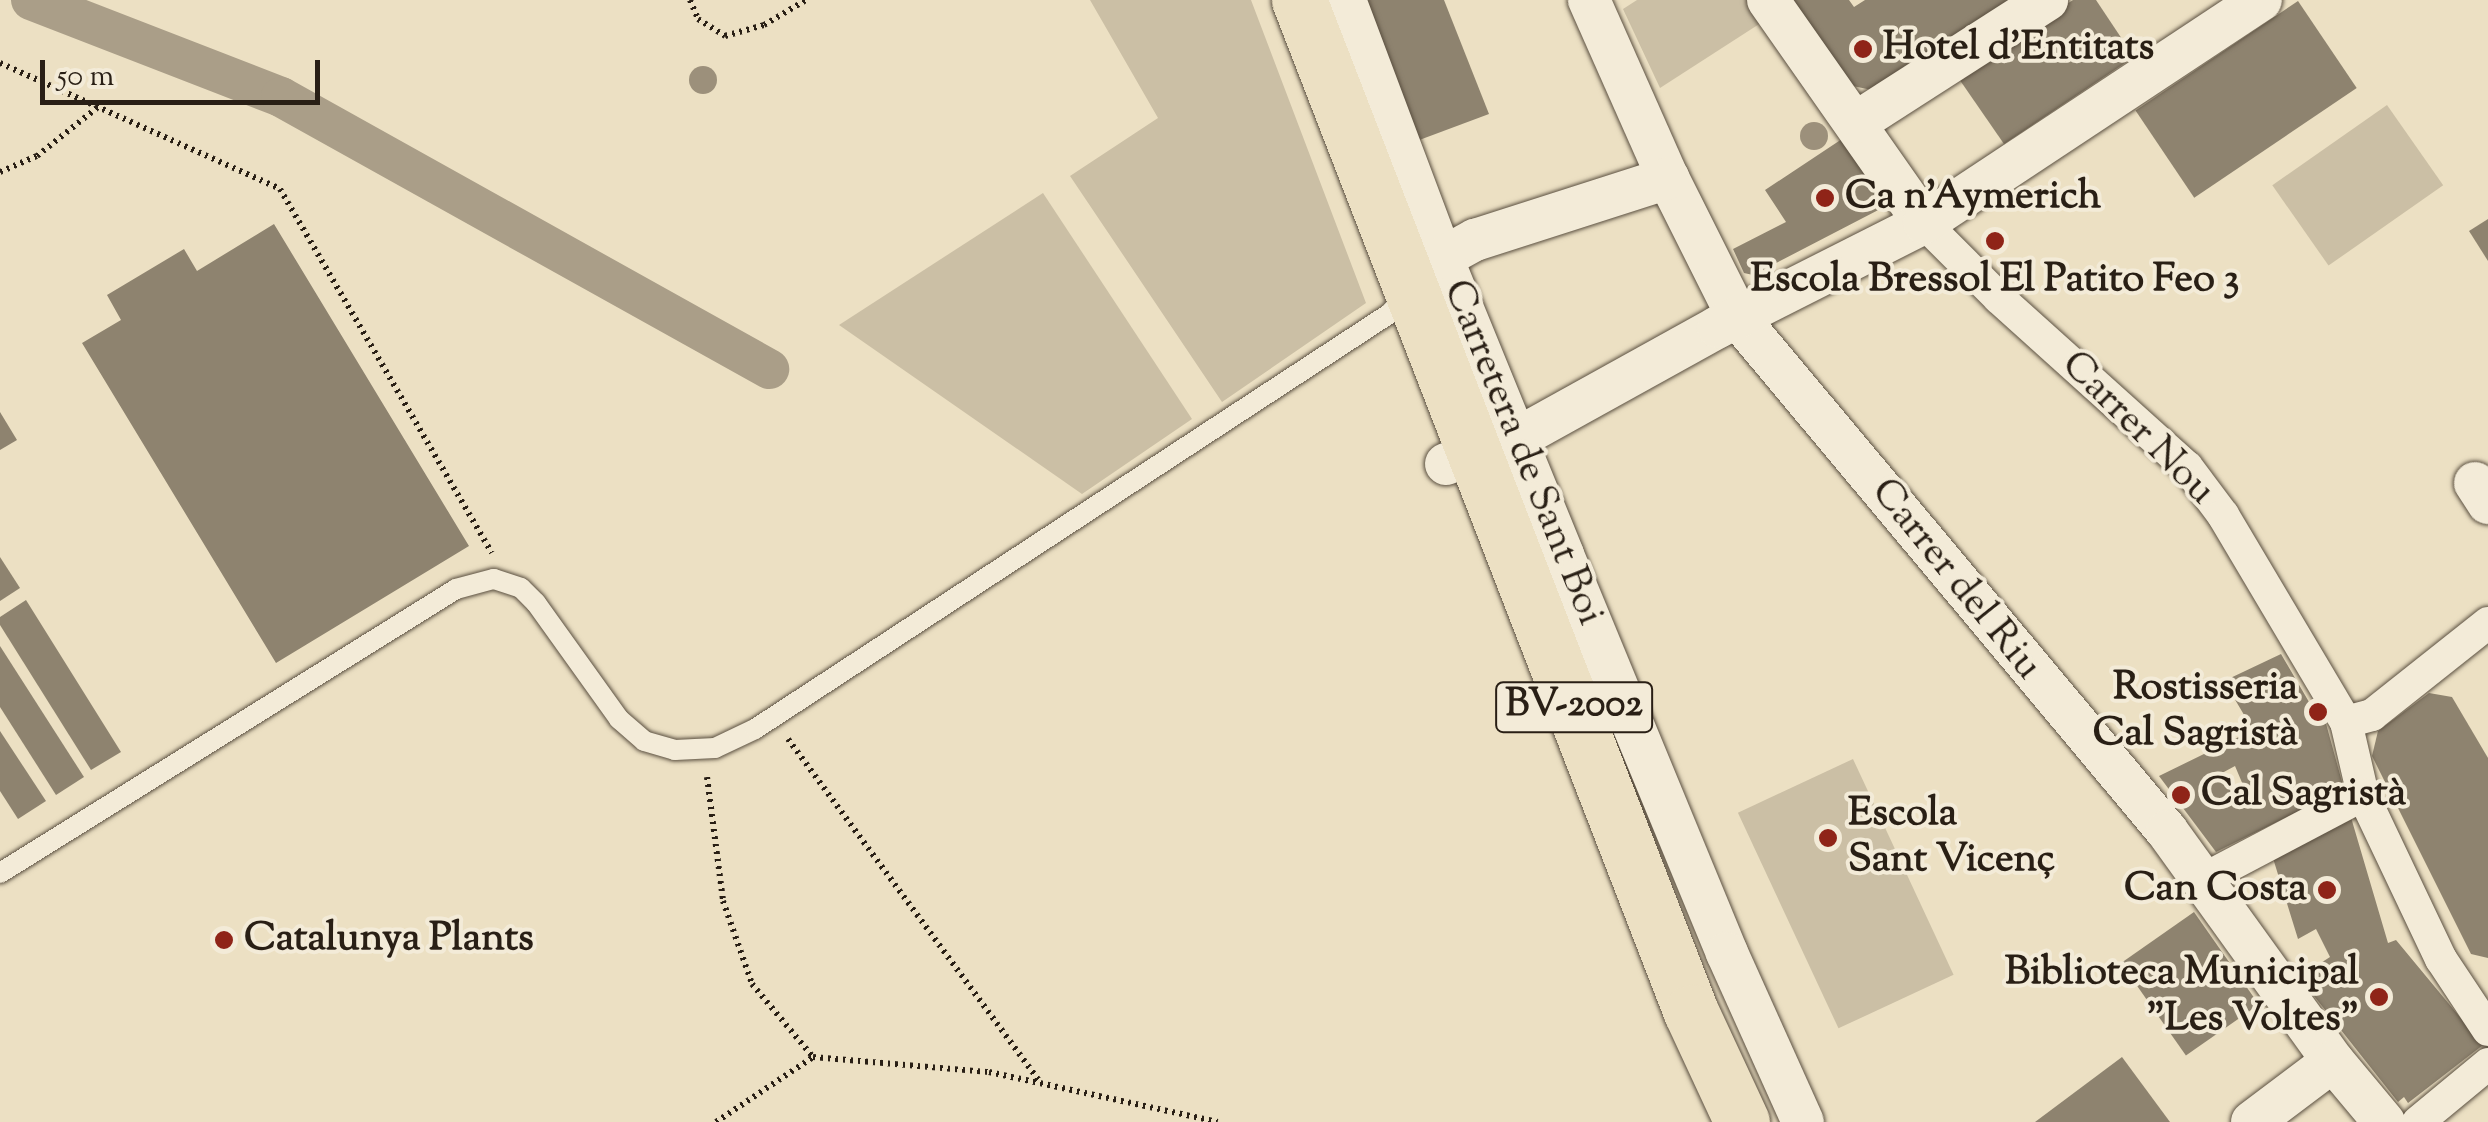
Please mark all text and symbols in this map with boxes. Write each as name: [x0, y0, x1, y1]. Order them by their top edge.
place label: Hotel d'Entitats: [1883, 25, 2154, 73]
marker: Hotel d'Entitats: [1852, 38, 1874, 60]
scale bar: [45, 40, 325, 102]
text: 50 m: [57, 56, 114, 99]
place label: Ca n'Aymerich: [1845, 174, 2101, 222]
marker: Ca n'Aymerich: [1814, 187, 1836, 209]
marker: Escola Bressol El Patito Feo 3: [1984, 230, 2006, 252]
place label: Escola Bressol El Patito Feo 3: [1751, 257, 2239, 305]
street label: Carretera de Sant Boi: [1431, 274, 1613, 632]
street label: Carrer Nou: [2050, 342, 2224, 516]
street label: Carrer del Riu: [1859, 470, 2051, 690]
place label: Rostisseria Cal Sagristà: [2093, 665, 2298, 759]
road number: BV-2002: [1494, 674, 1654, 740]
marker: Rostisseria Cal Sagristà: [2307, 701, 2329, 723]
place label: Cal Sagristà: [2201, 771, 2406, 819]
marker: Cal Sagristà: [2170, 784, 2192, 806]
place label: Escola Sant Vicenç: [1848, 791, 2055, 885]
marker: Escola Sant Vicenç: [1817, 827, 1839, 849]
place label: Can Costa: [2124, 866, 2307, 914]
marker: Can Costa: [2316, 879, 2338, 901]
place label: Catalunya Plants: [244, 916, 534, 964]
marker: Catalunya Plants: [213, 929, 235, 951]
place label: Biblioteca Municipal "Les Voltes": [2005, 950, 2359, 1044]
marker: Biblioteca Municipal "Les Voltes": [2368, 986, 2390, 1008]

